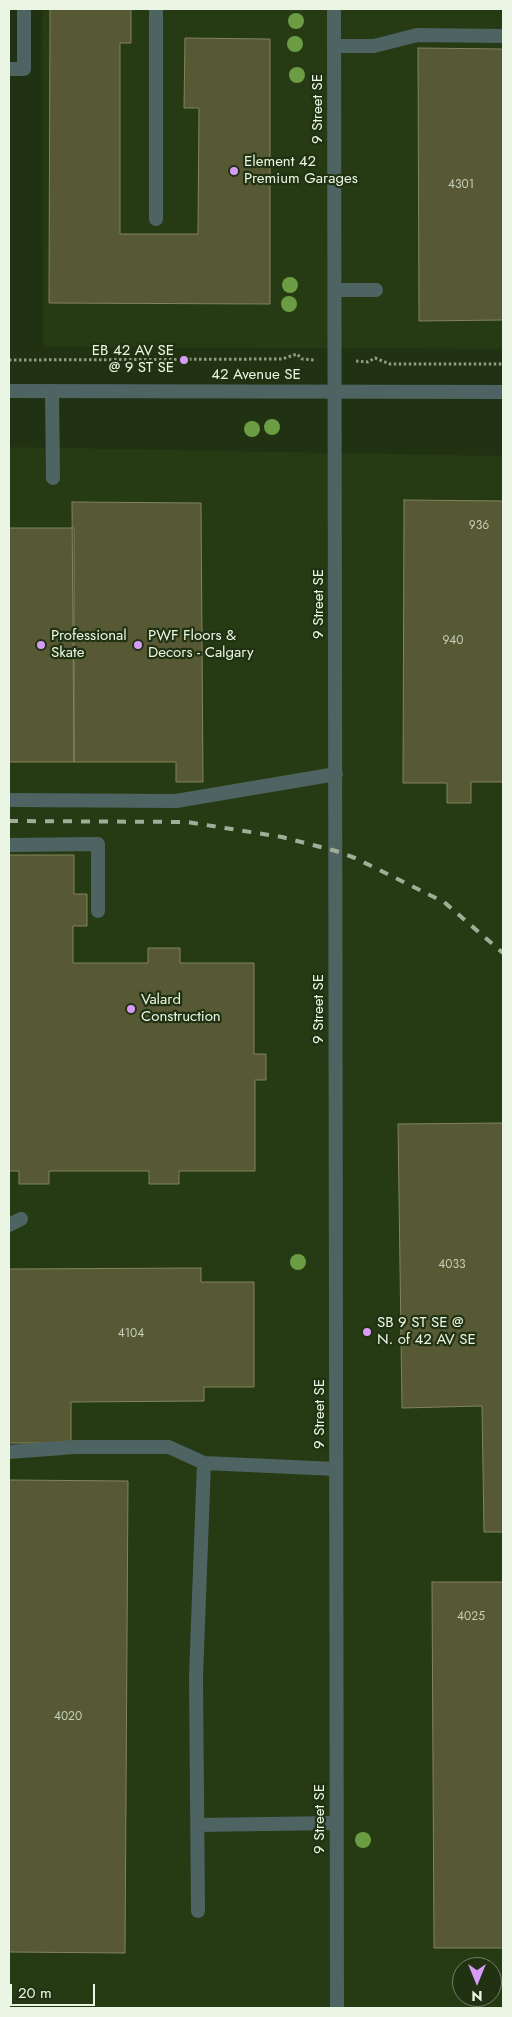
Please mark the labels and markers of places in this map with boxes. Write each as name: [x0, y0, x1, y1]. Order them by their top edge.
place label: Element 42 Premium Garages: [244, 153, 358, 188]
marker: Element 42 Premium Garages: [228, 165, 240, 177]
place label: EB 42 AV SE @ 9 ST SE: [92, 342, 174, 377]
marker: EB 42 AV SE @ 9 ST SE: [178, 354, 190, 366]
place label: Professional Skate: [51, 627, 127, 662]
place label: PWF Floors & Decors - Calgary: [148, 627, 254, 662]
marker: Professional Skate: [35, 639, 47, 651]
marker: PWF Floors & Decors - Calgary: [132, 639, 144, 651]
place label: Valard Construction: [141, 991, 221, 1026]
marker: Valard Construction: [125, 1003, 137, 1015]
place label: SB 9 ST SE @ N. of 42 AV SE: [377, 1314, 476, 1349]
marker: SB 9 ST SE @ N. of 42 AV SE: [361, 1326, 373, 1338]

